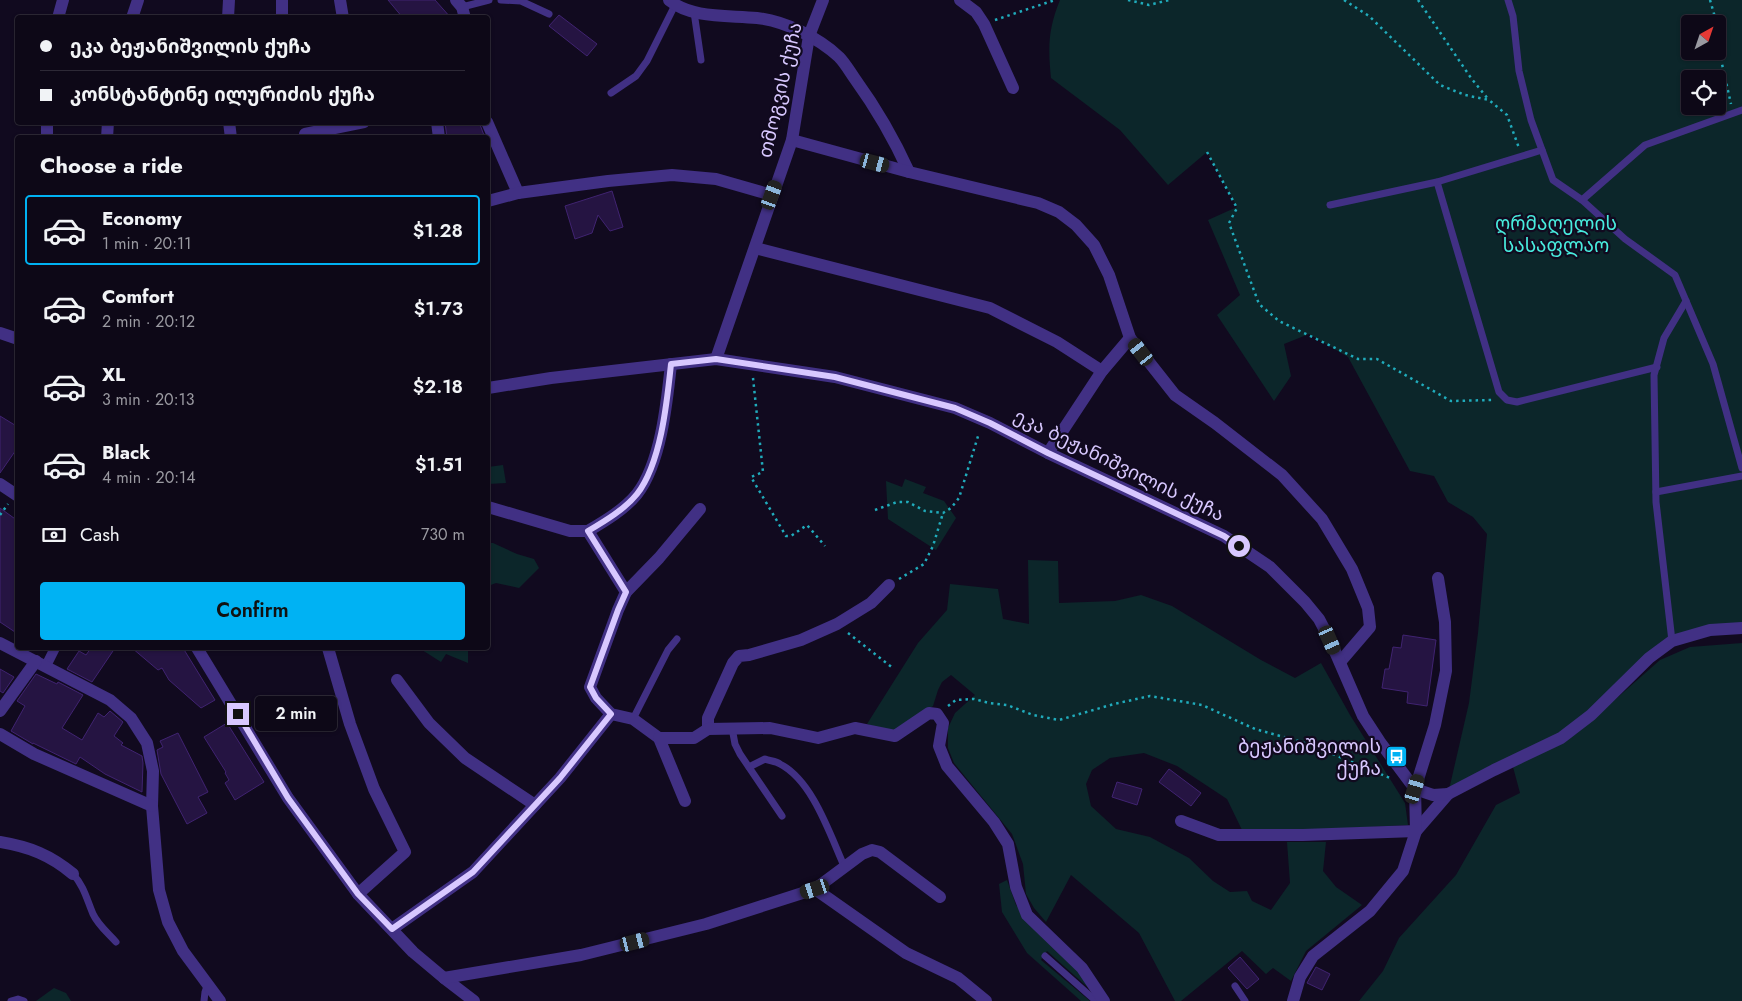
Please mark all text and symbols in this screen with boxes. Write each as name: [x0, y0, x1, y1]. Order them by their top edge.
north arrow: [1681, 15, 1726, 60]
map controls: [1681, 15, 1726, 115]
street label: თმოგვის ქუჩა: [751, 20, 809, 160]
text: ეკა ბეჟანიშვილის ქუჩა: [70, 33, 311, 60]
button: locate: [1681, 70, 1726, 115]
text: კონსტანტინე ილურიძის ქუჩა: [70, 81, 375, 108]
text: Choose a ride: [40, 149, 183, 181]
car: [858, 152, 891, 174]
car: [759, 178, 784, 212]
text: Economy: [102, 205, 182, 232]
icon: car: [42, 208, 87, 253]
park label: ღრმაღელის სასაფლაო: [1495, 210, 1617, 259]
text: $1.28: [413, 217, 463, 244]
text: 1 min · 20:11: [102, 232, 191, 255]
text: Comfort: [102, 283, 174, 310]
icon: car: [42, 286, 87, 331]
text: $1.73: [414, 295, 463, 322]
text: 2 min · 20:12: [102, 310, 195, 333]
car: [1125, 336, 1156, 368]
text: XL: [102, 361, 125, 388]
icon: car: [42, 364, 87, 409]
text: $2.18: [413, 373, 463, 400]
text: 3 min · 20:13: [102, 388, 194, 411]
street label: ეკა ბეჟანიშვილის ქუჩა: [1009, 402, 1229, 528]
text: Black: [102, 439, 150, 466]
icon: car: [42, 442, 87, 487]
text: $1.51: [415, 451, 463, 478]
text: 4 min · 20:14: [102, 466, 196, 489]
icon: cash: [40, 521, 68, 549]
text: Cash: [80, 521, 120, 548]
text: 730 m: [421, 523, 465, 546]
route start: [1228, 535, 1250, 557]
button: Confirm: [40, 582, 465, 640]
car: [1317, 623, 1342, 657]
callout: 2 min: [256, 696, 338, 732]
text: 2 min: [275, 702, 317, 725]
route end: [227, 703, 249, 725]
place label: ბეჟანიშვილის ქუჩა: [1238, 733, 1381, 782]
bus stop icon: ბეჟანიშვილის ქუჩა: [1385, 745, 1409, 769]
car: [1403, 772, 1426, 806]
car: [798, 877, 831, 901]
car: [618, 931, 651, 953]

